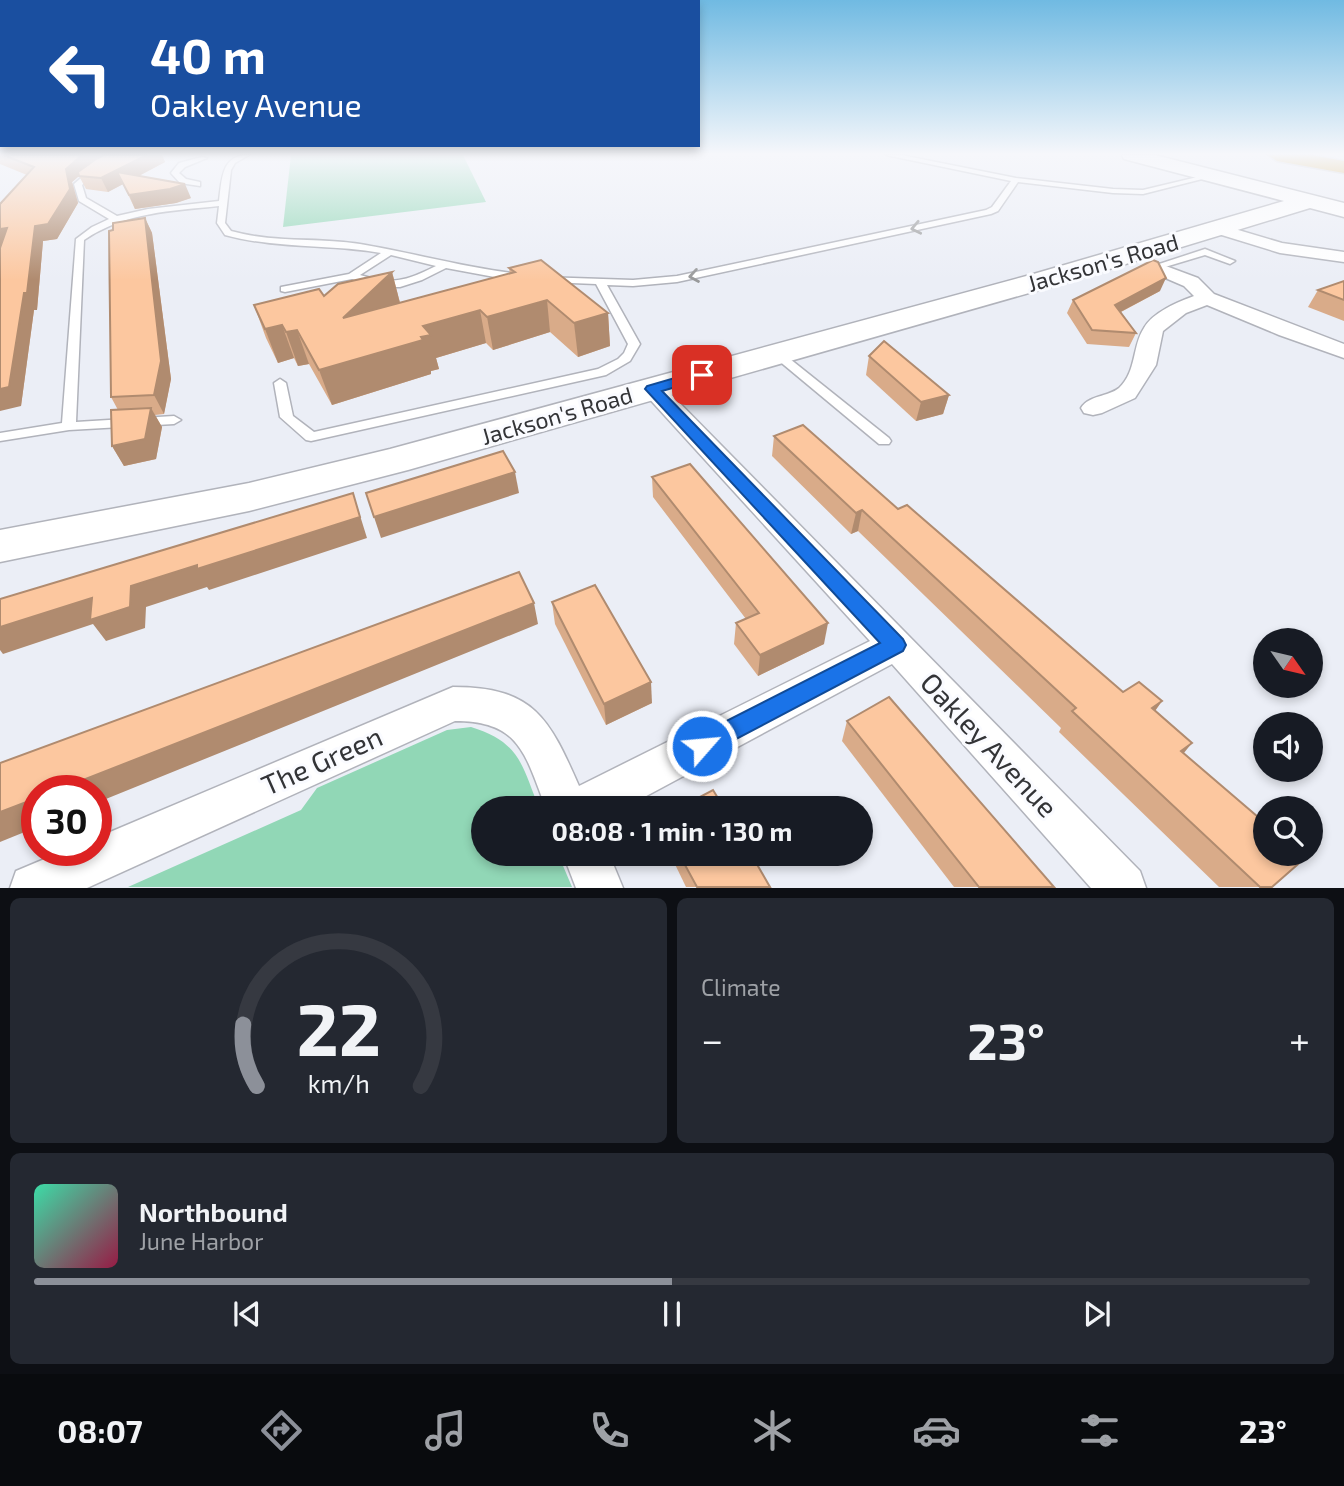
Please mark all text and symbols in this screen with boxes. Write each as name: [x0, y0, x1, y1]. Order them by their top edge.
text: 40 m: [150, 25, 266, 84]
icon: left: [35, 28, 126, 119]
text: Oakley Avenue: [150, 85, 362, 123]
one-way arrow: [911, 220, 923, 234]
street label: Jackson's Road: [1024, 227, 1182, 297]
one-way arrow: [688, 268, 700, 283]
pin: [672, 345, 732, 405]
icon: arrive: [683, 356, 721, 394]
street label: Jackson's Road: [478, 380, 636, 450]
north arrow: [1253, 628, 1323, 698]
map controls: [1253, 628, 1323, 866]
street label: Oakley Avenue: [914, 665, 1065, 824]
position arrow: [665, 709, 739, 783]
button: sound: [1253, 712, 1323, 782]
street label: The Green: [256, 718, 387, 802]
speed limit sign: 30: [21, 775, 112, 866]
button: search: [1253, 796, 1323, 866]
text: 08:08 · 1 min · 130 m: [552, 815, 792, 846]
text: Climate: [701, 973, 781, 1001]
text: 22: [296, 984, 381, 1072]
text: 23°: [967, 1008, 1045, 1070]
text: −: [701, 1016, 723, 1062]
text: +: [1289, 1016, 1310, 1062]
text: km/h: [307, 1068, 370, 1098]
text: Northbound: [139, 1196, 288, 1227]
text: June Harbor: [139, 1227, 263, 1255]
icon: previous: [228, 1295, 266, 1333]
icon: pause: [653, 1295, 691, 1333]
icon: next: [1078, 1295, 1116, 1333]
icon: directions: [257, 1406, 306, 1455]
icon: music: [421, 1406, 470, 1455]
icon: phone: [585, 1406, 634, 1455]
icon: climate: [748, 1406, 797, 1455]
icon: car: [912, 1406, 961, 1455]
icon: filters: [1075, 1406, 1124, 1455]
text: 08:07: [57, 1411, 143, 1449]
text: 23°: [1239, 1411, 1287, 1449]

